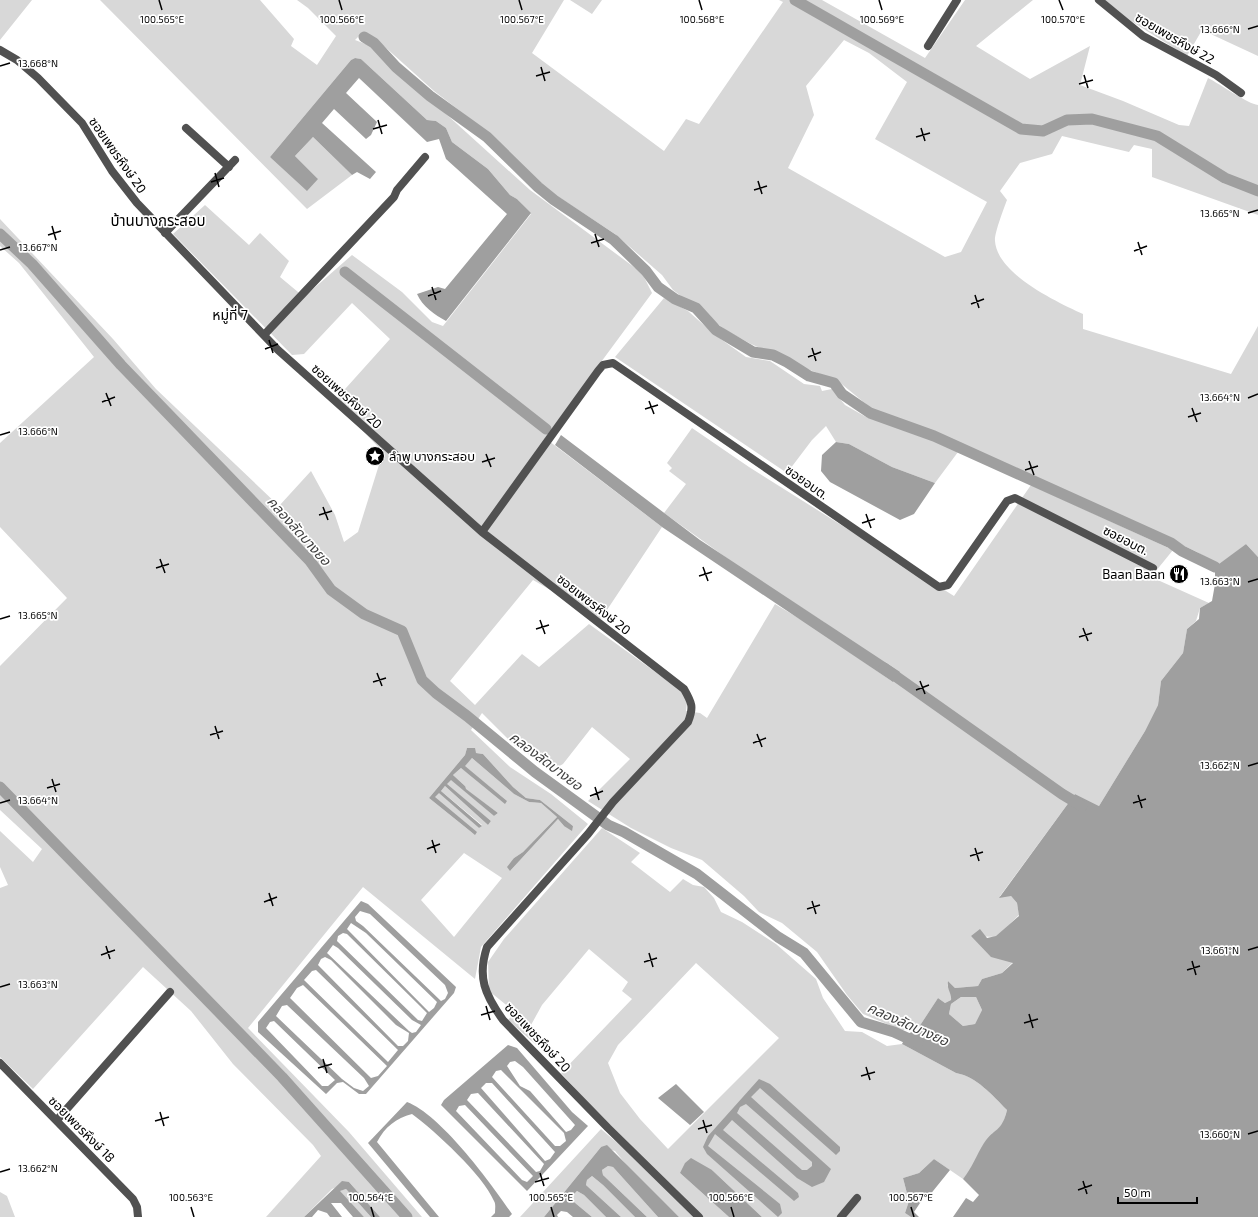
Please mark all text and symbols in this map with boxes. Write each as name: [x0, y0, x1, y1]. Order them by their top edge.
street label: ซอยเพชรหึงษ์ 22: [1132, 9, 1218, 67]
text: 100.565°E: [140, 13, 184, 25]
text: 100.566°E: [320, 13, 365, 25]
text: 100.567°E: [500, 13, 544, 25]
text: 100.568°E: [680, 13, 725, 25]
text: 100.569°E: [860, 13, 905, 25]
text: 100.570°E: [1041, 13, 1085, 25]
text: 13.666°N: [1200, 23, 1240, 35]
text: 13.668°N: [18, 57, 58, 69]
street label: ซอยเพชรหึงษ์ 20: [86, 114, 150, 196]
text: 13.665°N: [1200, 207, 1240, 219]
district label: บ้านบางกระสอบ: [110, 211, 206, 229]
text: 13.667°N: [18, 241, 58, 253]
district label: หมู่ที่ 7: [212, 305, 248, 324]
street label: ซอยเพชรหึงษ์ 20: [308, 360, 386, 432]
text: 13.664°N: [1200, 391, 1240, 403]
text: 13.666°N: [18, 425, 58, 437]
place icon: ลำพู บางกระสอบ: [364, 445, 386, 467]
place label: ลำพู บางกระสอบ: [389, 448, 475, 464]
street label: ซอยอบต.: [782, 461, 832, 503]
water label: คลองลัดบางยอ: [264, 493, 335, 569]
street label: ซอยอบต.: [1101, 522, 1151, 558]
restaurant icon: Baan Baan: [1168, 563, 1190, 585]
place label: Baan Baan: [1102, 566, 1165, 582]
street label: ซอยเพชรหึงษ์ 20: [554, 570, 634, 638]
text: 13.663°N: [1200, 575, 1240, 587]
text: 13.665°N: [18, 609, 58, 621]
water label: คลองลัดบางยอ: [507, 728, 587, 794]
text: 13.662°N: [1200, 759, 1240, 771]
text: 13.664°N: [18, 794, 58, 806]
text: 13.661°N: [1201, 944, 1239, 956]
text: 13.663°N: [18, 978, 58, 990]
water label: คลองลัดบางยอ: [865, 998, 952, 1049]
street label: ซอยเพชรหึงษ์ 20: [502, 999, 574, 1075]
street label: ซอยเพชรหึงษ์ 18: [45, 1092, 119, 1166]
text: 13.660°N: [1200, 1128, 1240, 1140]
text: 13.662°N: [18, 1162, 58, 1174]
scale bar: [1118, 1179, 1197, 1205]
text: 50 m: [1124, 1185, 1151, 1199]
text: 100.563°E: [169, 1191, 213, 1203]
text: 100.564°E: [349, 1191, 394, 1203]
text: 100.565°E: [529, 1191, 573, 1203]
text: 100.566°E: [709, 1191, 754, 1203]
text: 100.567°E: [889, 1191, 933, 1203]

